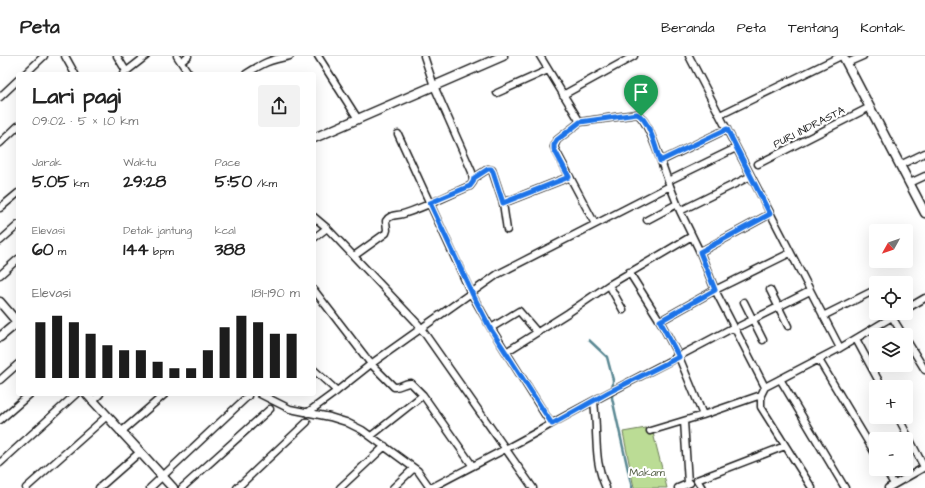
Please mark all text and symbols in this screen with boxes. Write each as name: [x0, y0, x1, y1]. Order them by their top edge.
text: Peta: [20, 14, 60, 41]
text: Beranda: [661, 18, 715, 38]
text: Peta: [737, 18, 766, 38]
text: Tentang: [788, 18, 838, 38]
text: Kontak: [860, 18, 905, 38]
pin: [624, 75, 658, 116]
text: Lari pagi: [32, 81, 121, 112]
icon: arrive: [630, 81, 652, 103]
button: share: [258, 85, 300, 127]
street label: PURI INDRASTA: [771, 102, 847, 152]
text: 09:02 · 5 × 1.0 km: [32, 112, 138, 130]
text: Jarak: [32, 155, 62, 170]
text: Waktu: [123, 155, 156, 170]
text: Pace: [215, 155, 240, 170]
text: 5.05: [32, 170, 69, 194]
text: 29:28: [123, 170, 166, 194]
text: 5:50: [215, 170, 252, 194]
text: km: [69, 176, 89, 191]
text: /km: [252, 176, 277, 191]
text: Elevasi: [32, 223, 65, 238]
text: Detak jantung: [123, 223, 192, 238]
text: kcal: [215, 223, 236, 238]
north arrow: [869, 224, 913, 268]
map controls: [869, 224, 913, 476]
text: 60: [32, 238, 53, 262]
text: 144: [123, 238, 149, 262]
text: 388: [215, 238, 245, 262]
text: m: [53, 244, 66, 259]
text: bpm: [149, 244, 174, 259]
button: locate: [869, 276, 913, 320]
text: Elevasi: [32, 284, 71, 302]
text: 181–190 m: [252, 284, 300, 302]
button: layers: [869, 328, 913, 372]
button: +: [869, 380, 913, 424]
button: −: [869, 432, 913, 476]
park label: Makam: [629, 465, 665, 480]

